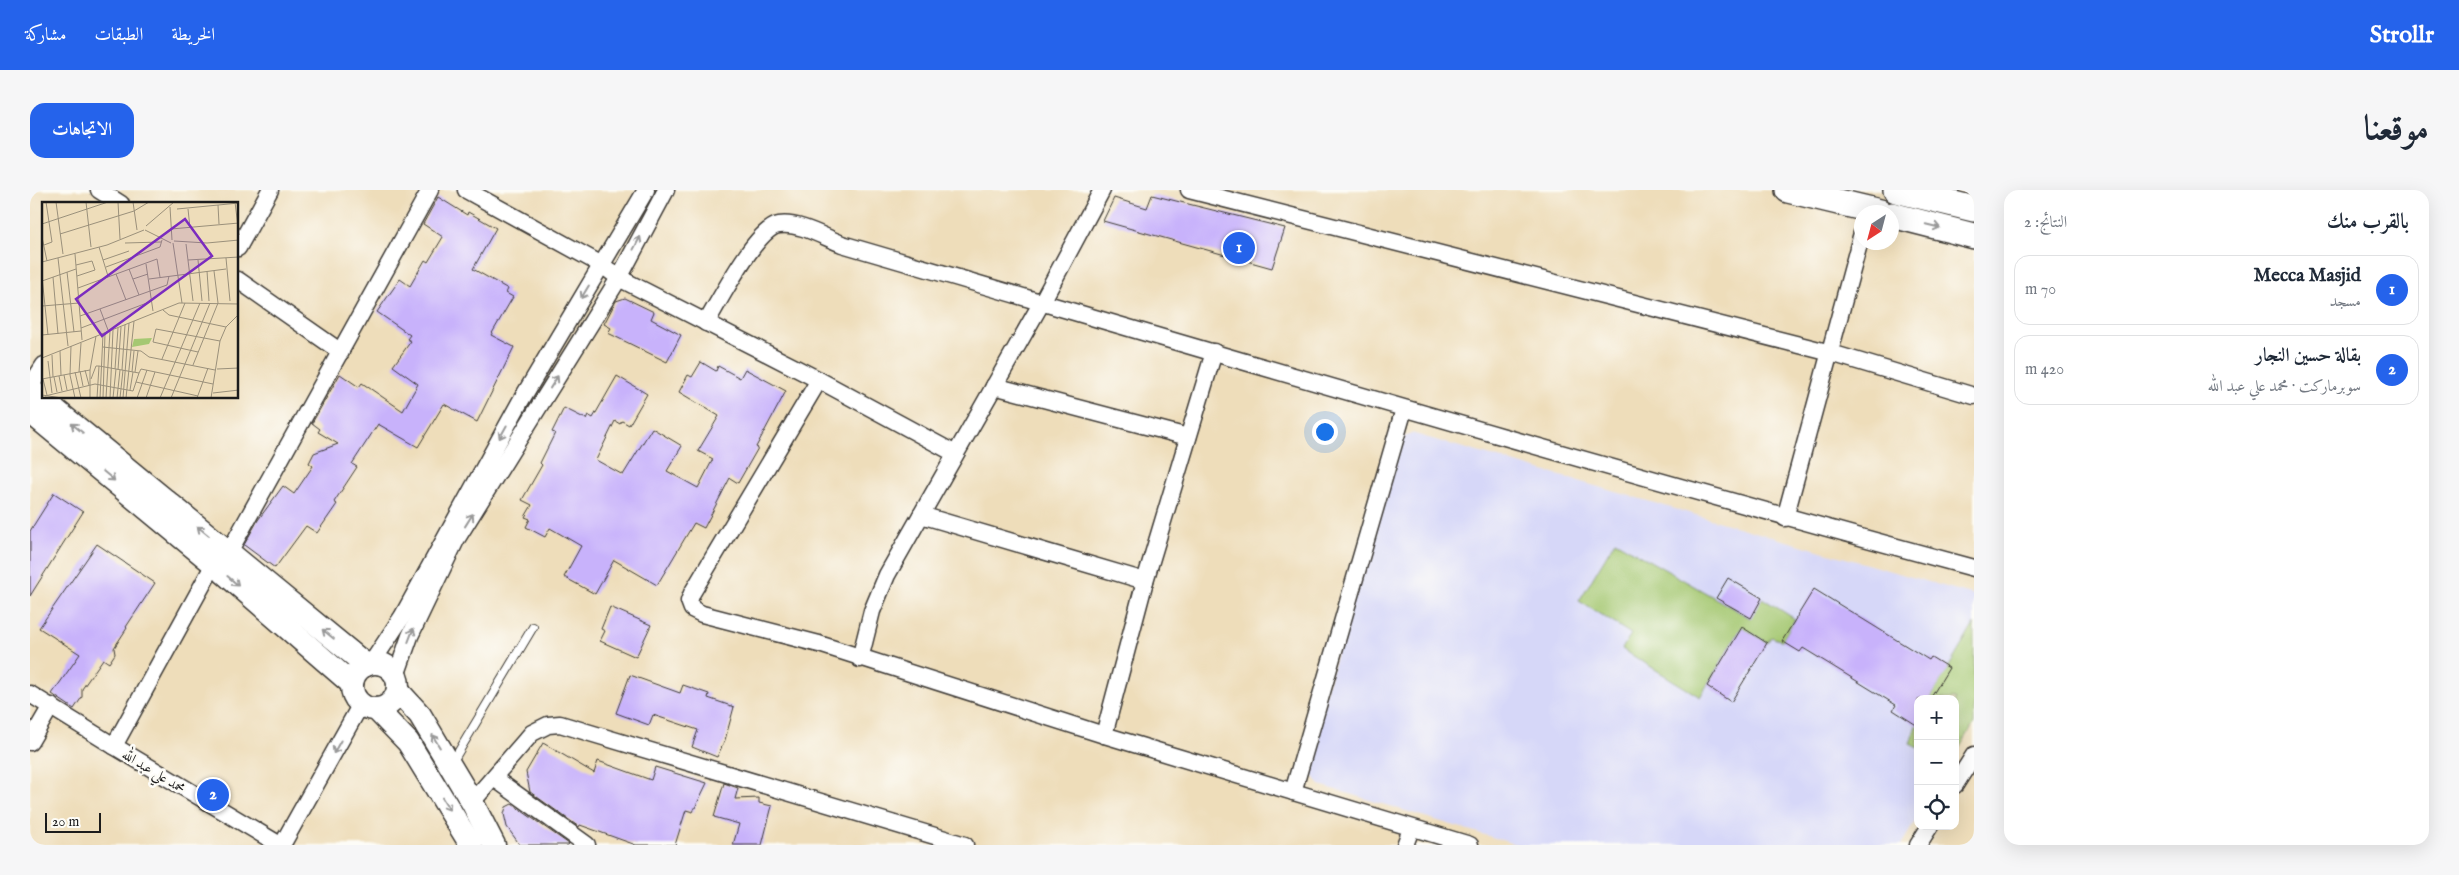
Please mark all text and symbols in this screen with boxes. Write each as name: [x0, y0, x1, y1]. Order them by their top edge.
text: Strollr: [2370, 20, 2434, 51]
text: مشاركة: [25, 24, 66, 47]
text: الطبقات: [94, 24, 143, 47]
text: الخريطة: [171, 24, 215, 47]
button: الاتجاهات: [30, 103, 134, 158]
text: موقعنا: [2364, 107, 2429, 152]
inset map: [42, 202, 239, 399]
north arrow: [1854, 205, 1899, 250]
text: بالقرب منك: [2327, 209, 2409, 236]
text: النتائج: 2: [2024, 213, 2067, 233]
one-way arrow: [1924, 222, 1940, 231]
pin: 1: [1223, 229, 1255, 267]
one-way arrow: [633, 236, 643, 251]
text: Mecca Masjid: [2254, 264, 2361, 288]
text: 70 m: [2025, 280, 2056, 300]
text: 1: [2389, 280, 2395, 300]
one-way arrow: [580, 285, 590, 299]
text: مسجد: [2330, 292, 2361, 312]
text: بقالة حسين النجار: [2255, 344, 2361, 368]
text: 420 m: [2025, 360, 2064, 380]
text: 2: [2388, 360, 2396, 380]
one-way arrow: [549, 376, 559, 390]
text: سوبرماركت · محمد علي عبد الله: [2207, 377, 2361, 397]
your location: [1312, 419, 1338, 445]
one-way arrow: [71, 422, 84, 433]
one-way arrow: [498, 425, 508, 440]
one-way arrow: [102, 470, 115, 482]
one-way arrow: [464, 514, 474, 528]
one-way arrow: [197, 525, 210, 536]
one-way arrow: [226, 575, 239, 586]
one-way arrow: [322, 628, 335, 640]
one-way arrow: [407, 628, 416, 643]
map controls: [1914, 695, 1959, 830]
button: +: [1914, 695, 1959, 740]
one-way arrow: [430, 735, 440, 749]
one-way arrow: [332, 739, 342, 753]
button: −: [1914, 740, 1959, 785]
street label: محمد علي عبد الله: [117, 743, 190, 800]
pin: 2: [197, 776, 229, 814]
button: locate: [1914, 785, 1959, 830]
one-way arrow: [441, 797, 452, 811]
scale bar: [45, 810, 101, 833]
text: 20 m: [52, 813, 79, 831]

